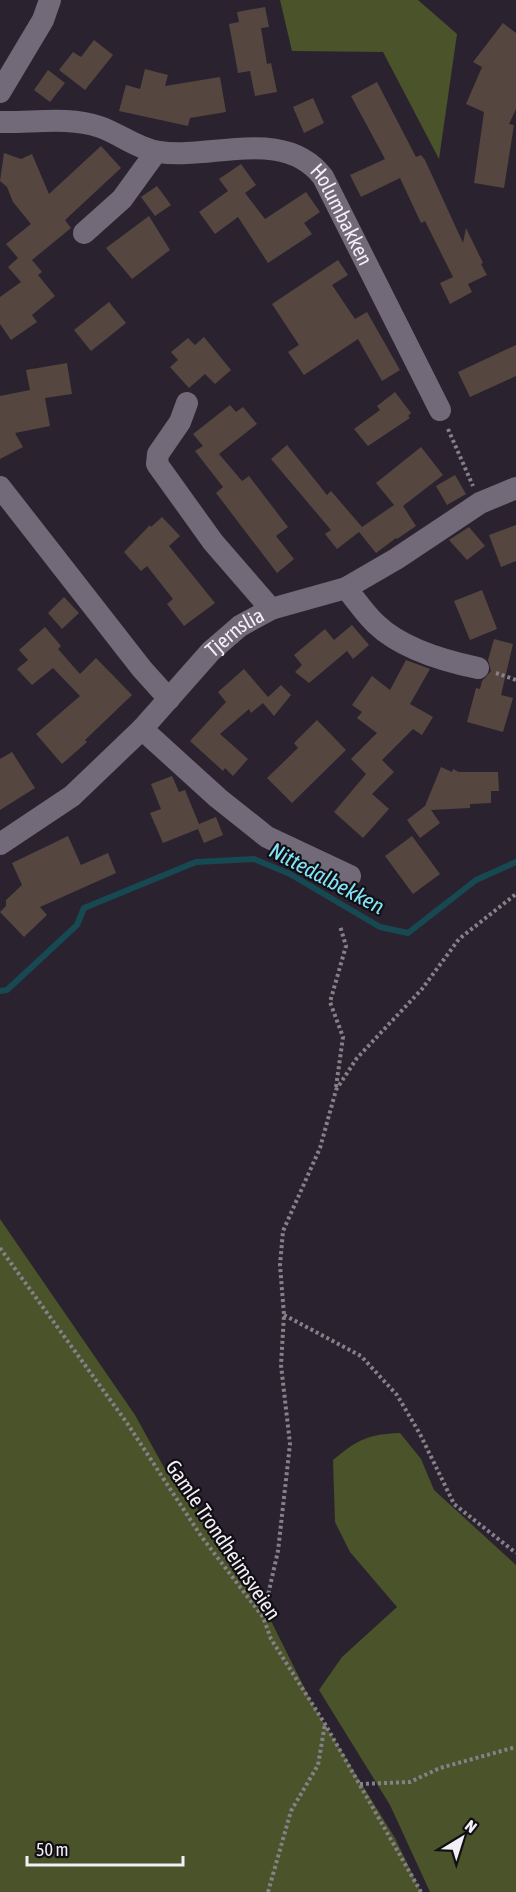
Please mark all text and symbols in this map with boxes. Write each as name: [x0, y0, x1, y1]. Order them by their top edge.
street label: Holumbakken: [306, 158, 378, 269]
street label: Tjernslia: [200, 602, 268, 661]
water label: Nittedalbekken: [265, 837, 389, 919]
street label: Gamle Trondheimsveien: [161, 1455, 286, 1624]
north arrow: [432, 1808, 492, 1868]
text: N: [462, 1816, 481, 1836]
scale bar: [27, 1829, 183, 1867]
text: 50 m: [36, 1839, 68, 1860]

